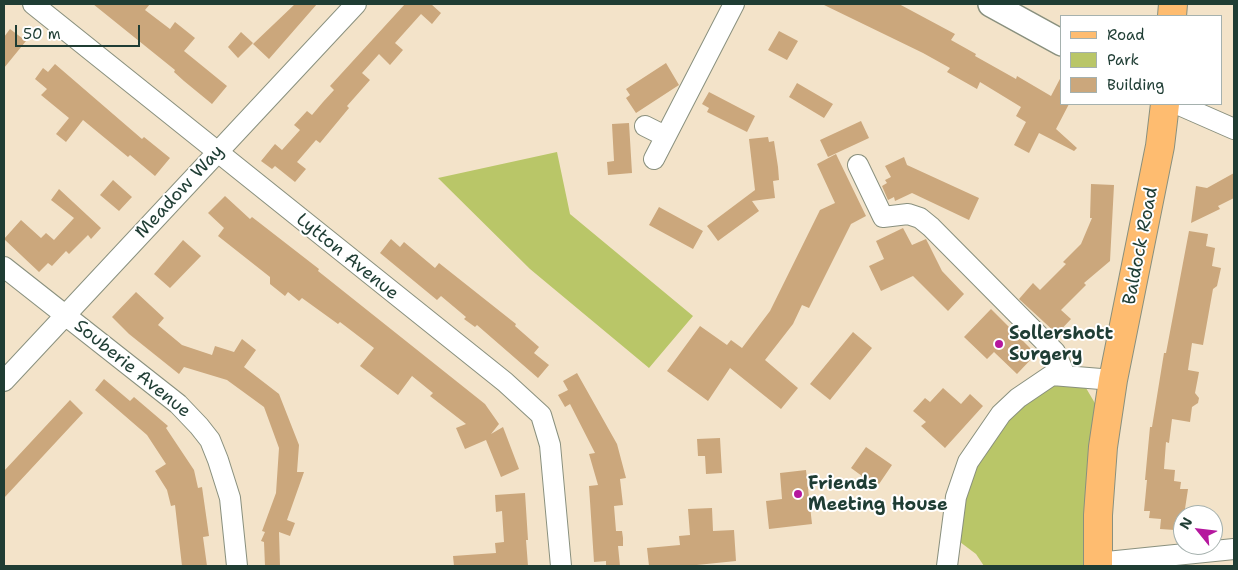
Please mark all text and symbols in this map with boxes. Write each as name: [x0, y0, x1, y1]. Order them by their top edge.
scale bar: [18, 15, 142, 47]
legend: [1060, 15, 1223, 105]
text: 50 m: [23, 24, 61, 44]
text: Road: [1107, 25, 1145, 45]
text: Park: [1107, 50, 1139, 70]
text: Building: [1107, 75, 1164, 95]
street label: Meadow Way: [131, 141, 229, 243]
street label: Baldock Road: [1119, 185, 1163, 307]
street label: Lytton Avenue: [291, 209, 403, 305]
street label: Souberie Avenue: [69, 315, 195, 423]
place label: Sollershott Surgery: [1009, 323, 1113, 366]
marker: Sollershott Surgery: [993, 338, 1005, 350]
place label: Friends Meeting House: [808, 473, 948, 516]
marker: Friends Meeting House: [792, 488, 804, 500]
north arrow: [1173, 505, 1223, 555]
text: N: [1175, 514, 1196, 532]

